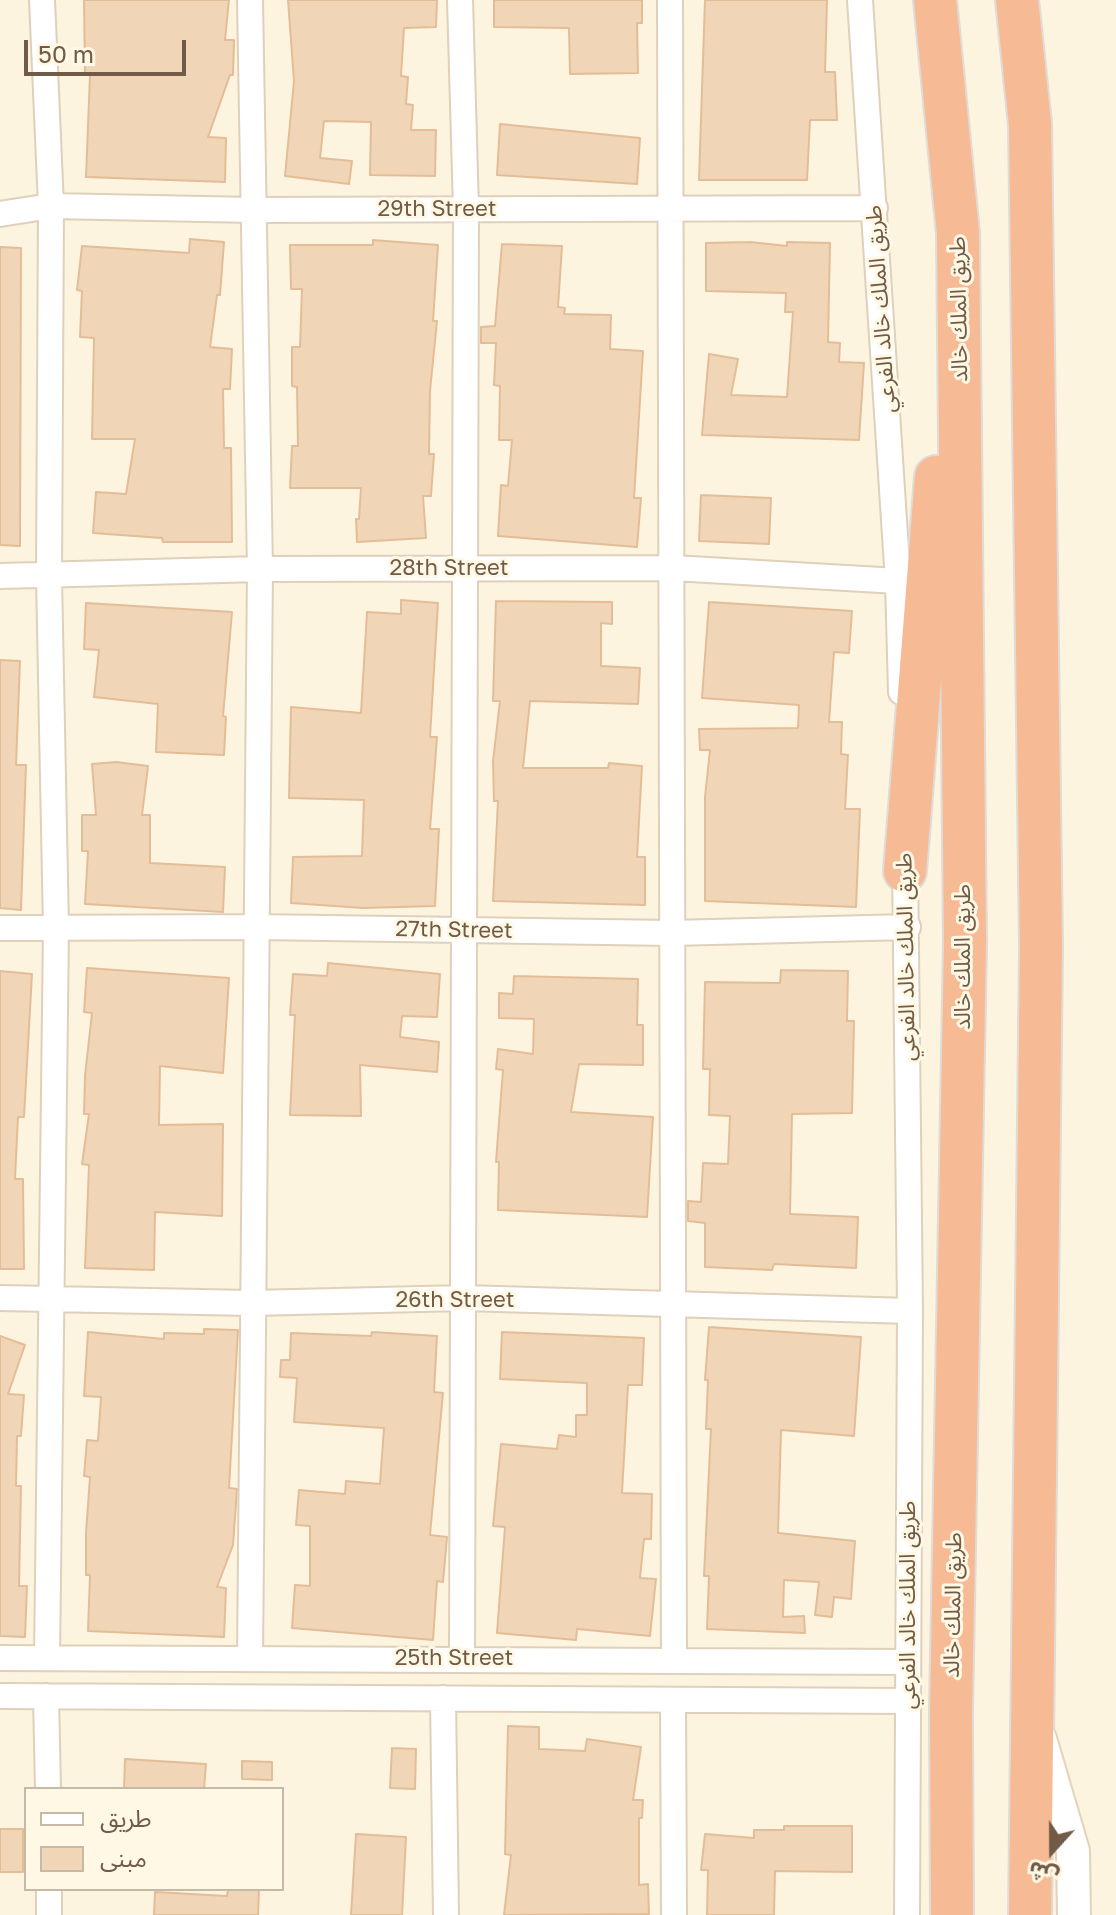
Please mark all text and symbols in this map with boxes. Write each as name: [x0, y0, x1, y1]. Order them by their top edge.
scale bar: [28, 24, 190, 74]
text: 50 m: [38, 39, 94, 68]
street label: 29th Street: [377, 196, 497, 222]
street label: طريق الملك خالد الفرعي: [861, 204, 901, 414]
street label: طريق الملك خالد: [945, 236, 973, 382]
street label: 28th Street: [389, 555, 509, 581]
street label: طريق الملك خالد الفرعي: [891, 853, 921, 1061]
street label: طريق الملك خالد: [950, 884, 976, 1030]
street label: 27th Street: [395, 916, 513, 944]
street label: 26th Street: [395, 1287, 515, 1313]
street label: طريق الملك خالد الفرعي: [895, 1501, 921, 1709]
street label: طريق الملك خالد: [939, 1532, 967, 1678]
street label: 25th Street: [395, 1645, 513, 1671]
legend: [24, 1787, 284, 1891]
text: طريق: [100, 1803, 152, 1832]
north arrow: [1012, 1811, 1092, 1891]
text: مبنى: [100, 1843, 147, 1872]
text: ش: [1024, 1856, 1062, 1892]

